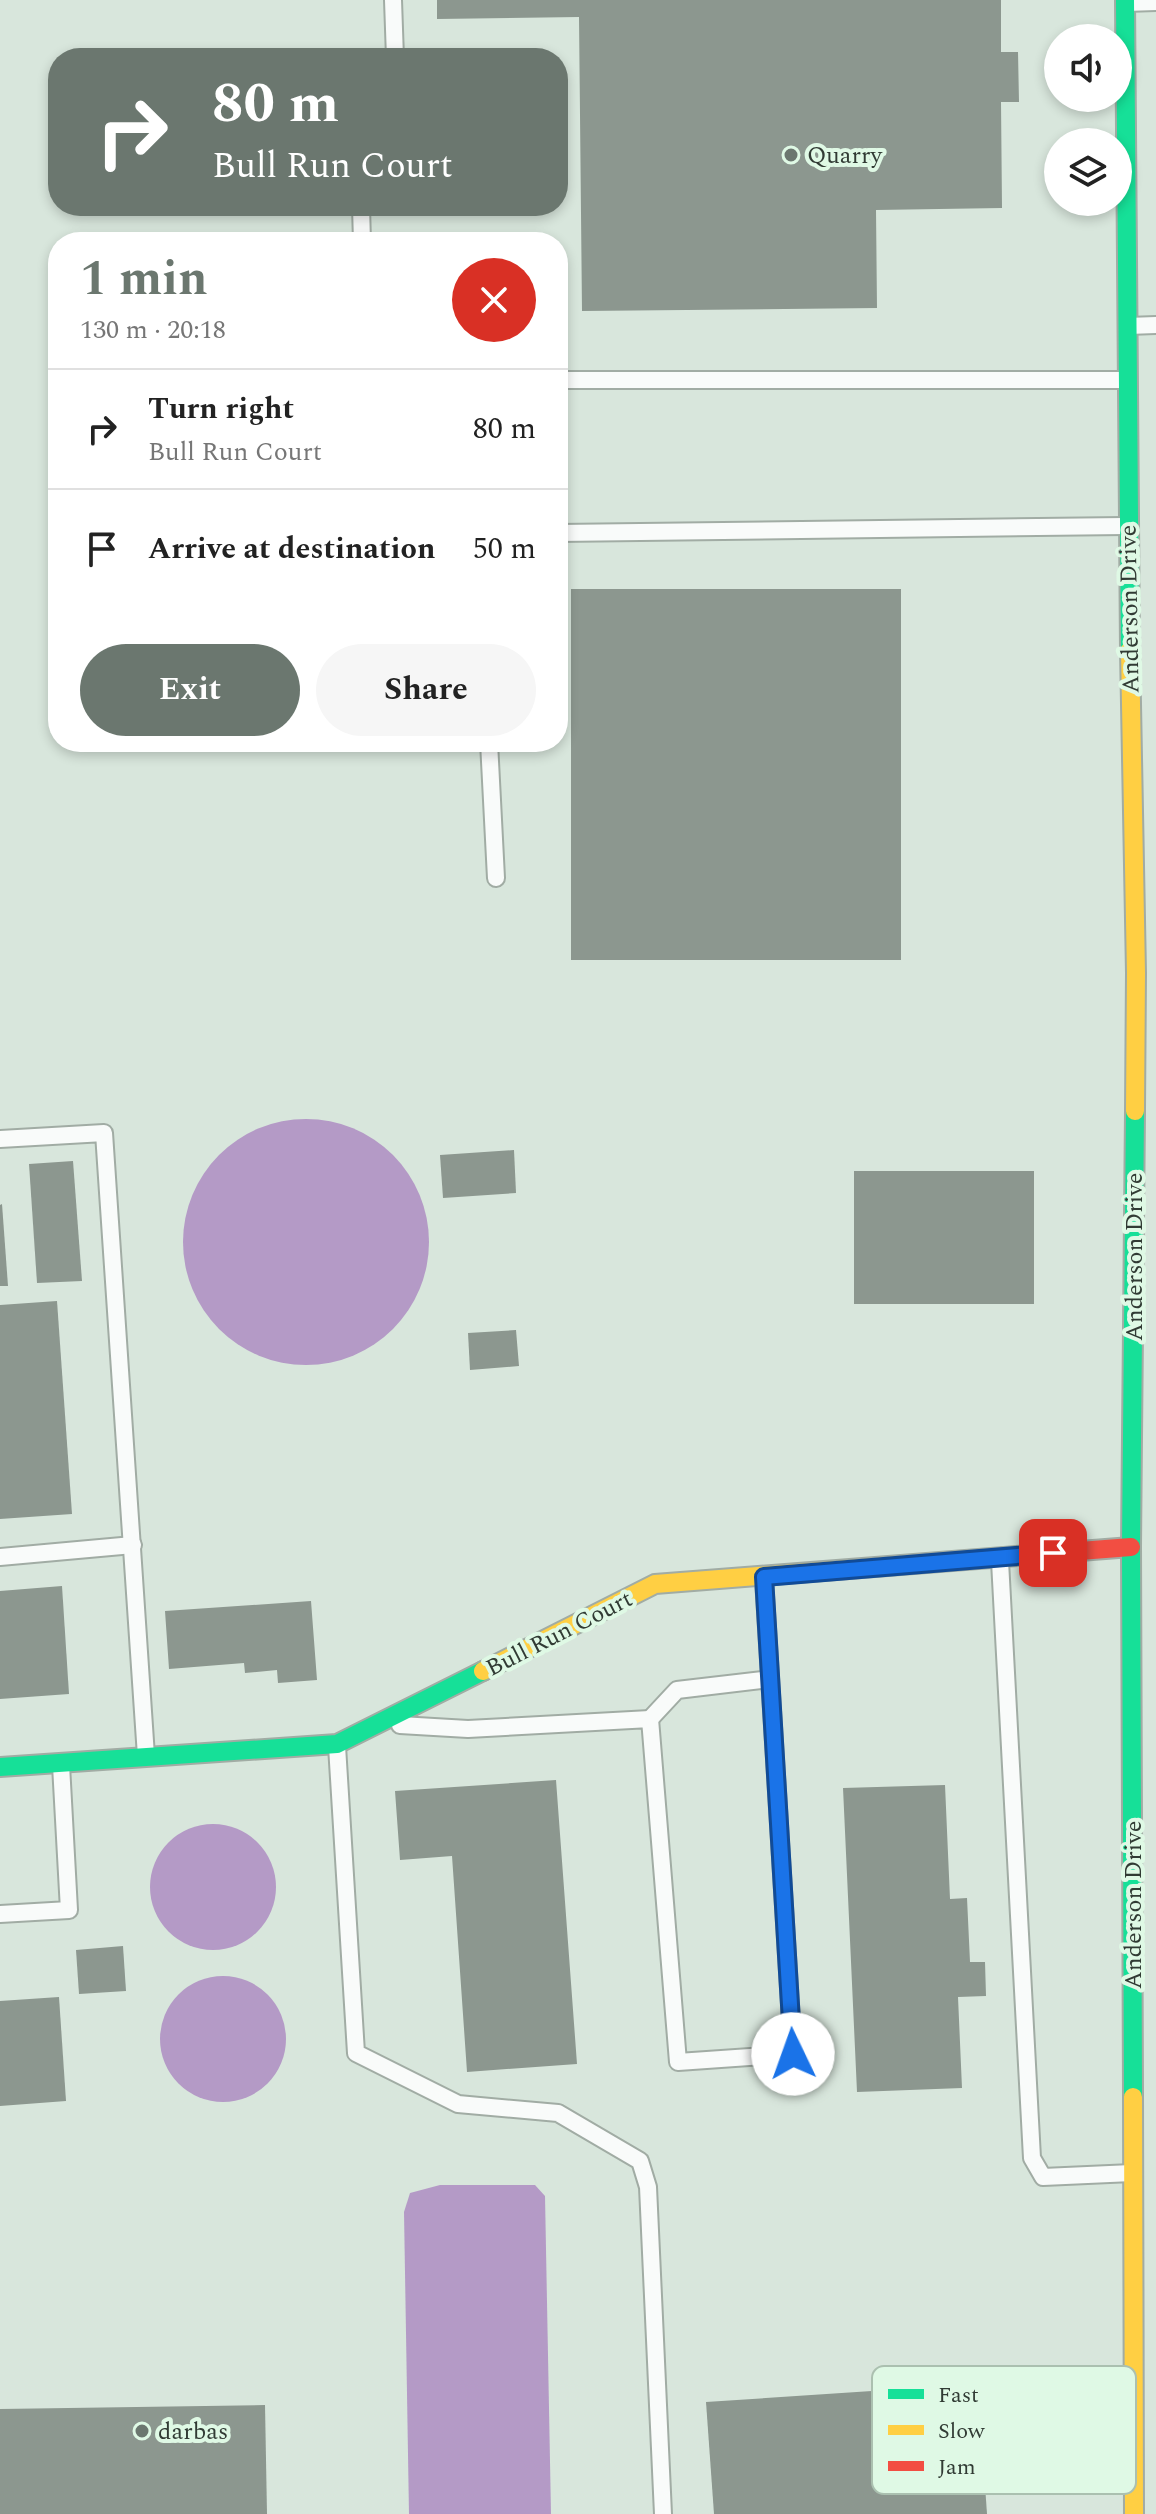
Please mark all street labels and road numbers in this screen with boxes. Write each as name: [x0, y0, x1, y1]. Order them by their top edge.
street label: Anderson Drive: [1111, 524, 1149, 694]
street label: Anderson Drive: [1117, 1173, 1153, 1341]
street label: Bull Run Court: [480, 1581, 639, 1686]
street label: Anderson Drive: [1116, 1821, 1152, 1989]

